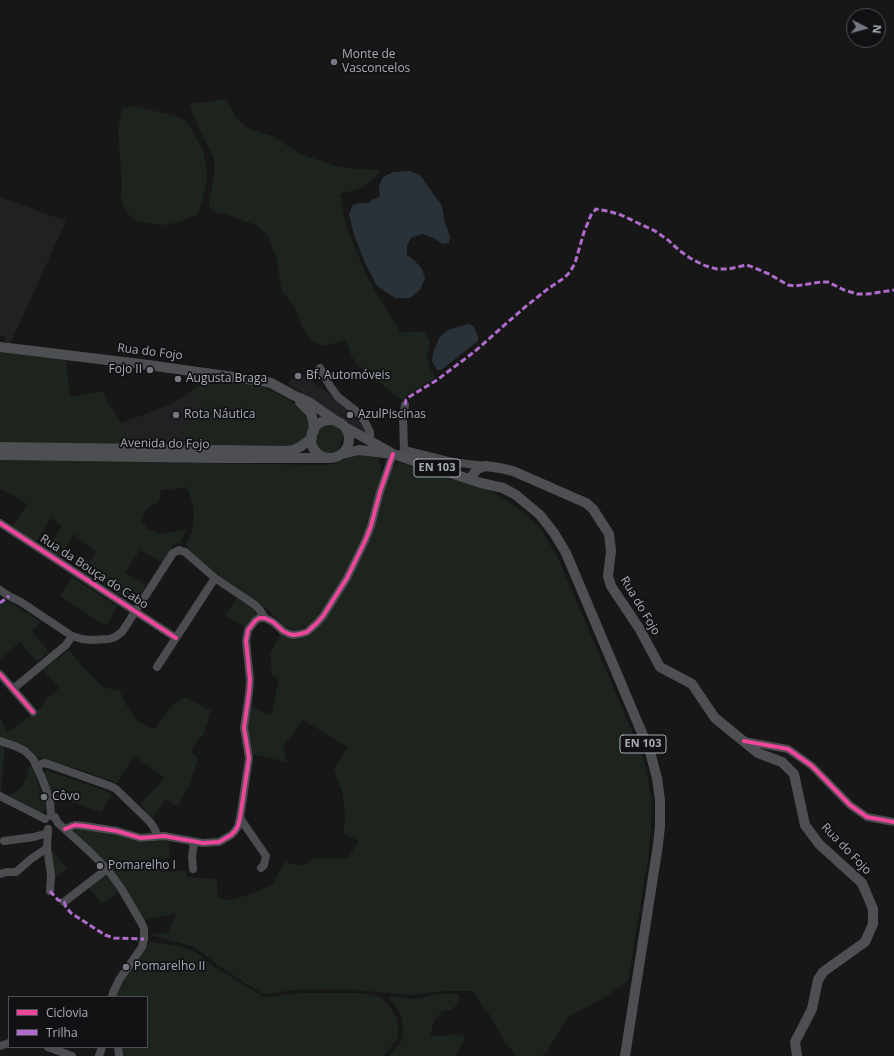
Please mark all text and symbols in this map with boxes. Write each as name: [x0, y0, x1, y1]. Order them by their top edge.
north arrow: [846, 8, 886, 48]
text: N: [870, 24, 885, 34]
place label: Monte de Vasconcelos: [342, 48, 410, 76]
marker: Monte de Vasconcelos: [329, 57, 339, 67]
street label: Rua do Fojo: [116, 341, 184, 363]
place label: Fojo II: [109, 363, 142, 377]
marker: Fojo II: [145, 365, 155, 375]
place label: Bf. Automóveis: [306, 369, 390, 383]
marker: Bf. Automóveis: [293, 371, 303, 381]
place label: Augusta Braga: [186, 372, 267, 386]
marker: Augusta Braga: [173, 374, 183, 384]
place label: Rota Náutica: [184, 408, 255, 422]
place label: AzulPiscinas: [358, 408, 426, 422]
marker: Rota Náutica: [171, 410, 181, 420]
marker: AzulPiscinas: [345, 410, 355, 420]
street label: Avenida do Fojo: [120, 436, 210, 452]
road number: EN 103: [414, 459, 460, 477]
street label: Rua da Bouça do Cabo: [37, 532, 151, 612]
street label: Rua do Fojo: [617, 574, 663, 638]
road number: EN 103: [620, 735, 666, 753]
place label: Côvo: [52, 790, 80, 804]
marker: Côvo: [39, 792, 49, 802]
street label: Rua do Fojo: [818, 820, 874, 878]
place label: Pomarelho I: [108, 859, 176, 873]
marker: Pomarelho I: [95, 861, 105, 871]
place label: Pomarelho II: [134, 960, 205, 974]
marker: Pomarelho II: [121, 962, 131, 972]
legend: [8, 996, 148, 1048]
text: Ciclovia: [46, 1004, 88, 1021]
text: Trilha: [46, 1024, 78, 1041]

